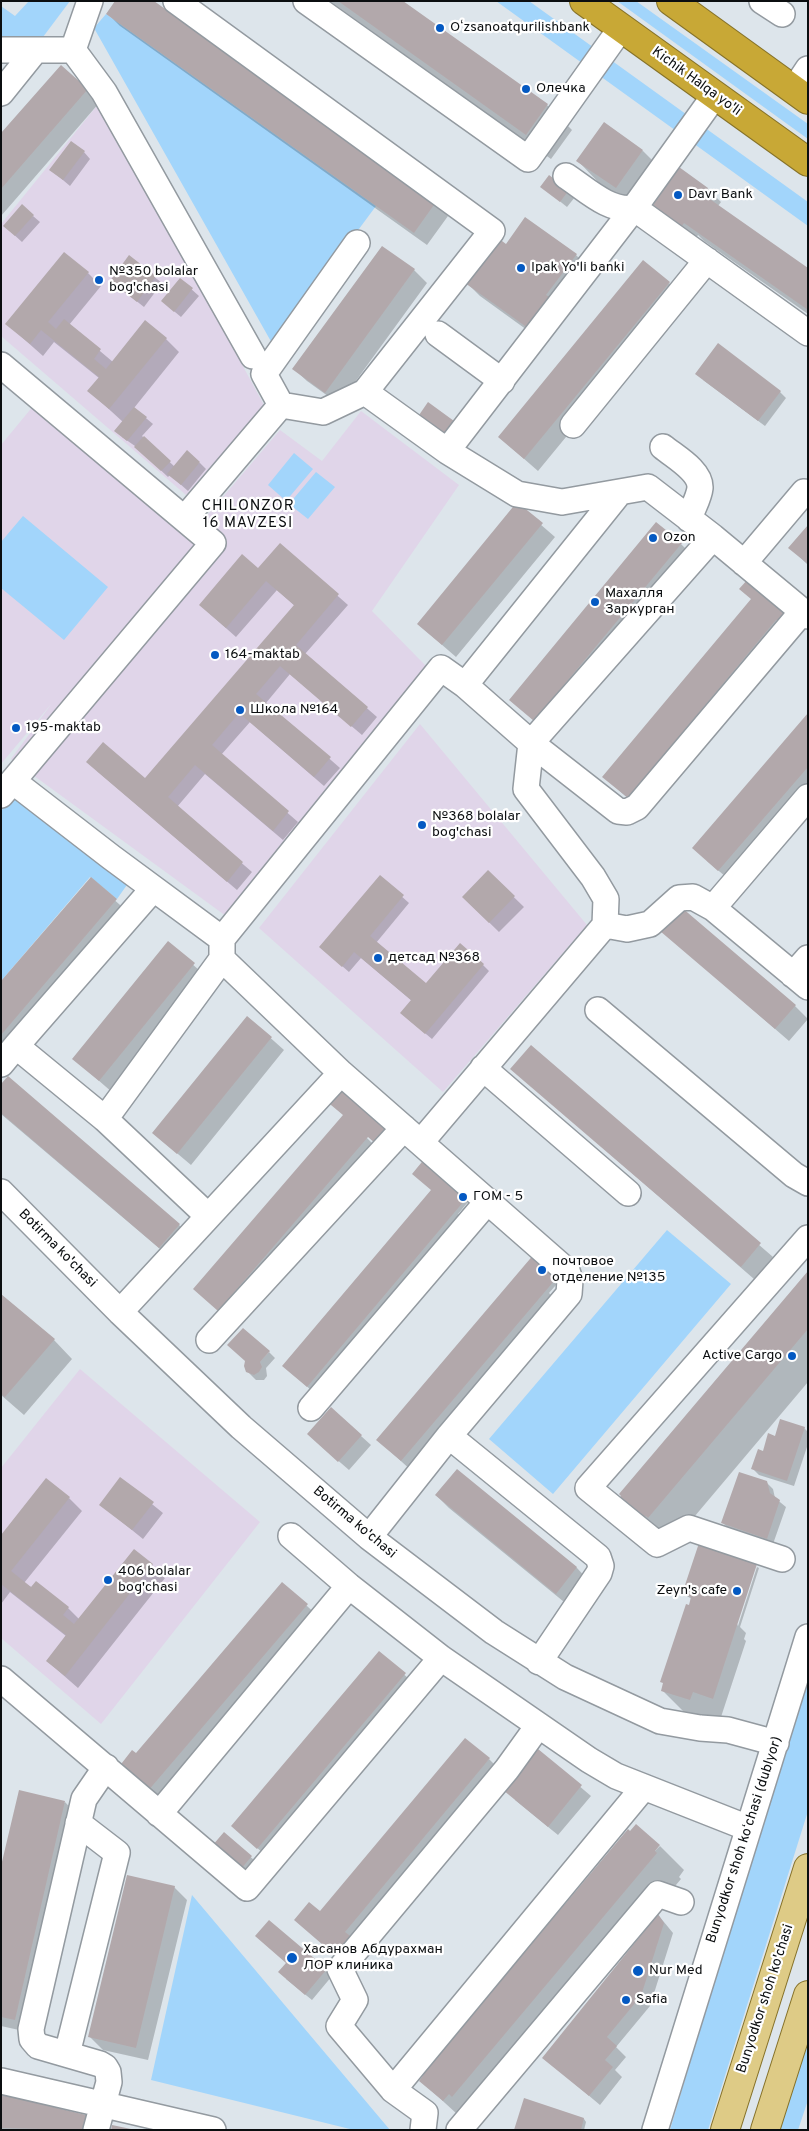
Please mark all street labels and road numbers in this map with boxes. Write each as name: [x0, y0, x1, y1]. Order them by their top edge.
street label: Kichik Halqa yo'li: [648, 44, 744, 120]
street label: Botirma ko'chasi: [14, 1206, 100, 1292]
street label: Botirma ko'chasi: [309, 1483, 399, 1563]
street label: Bunyodkor shoh koʻchasi (dublyor): [704, 1734, 786, 1946]
street label: Bunyodkor shoh ko'chasi: [734, 1922, 798, 2076]

